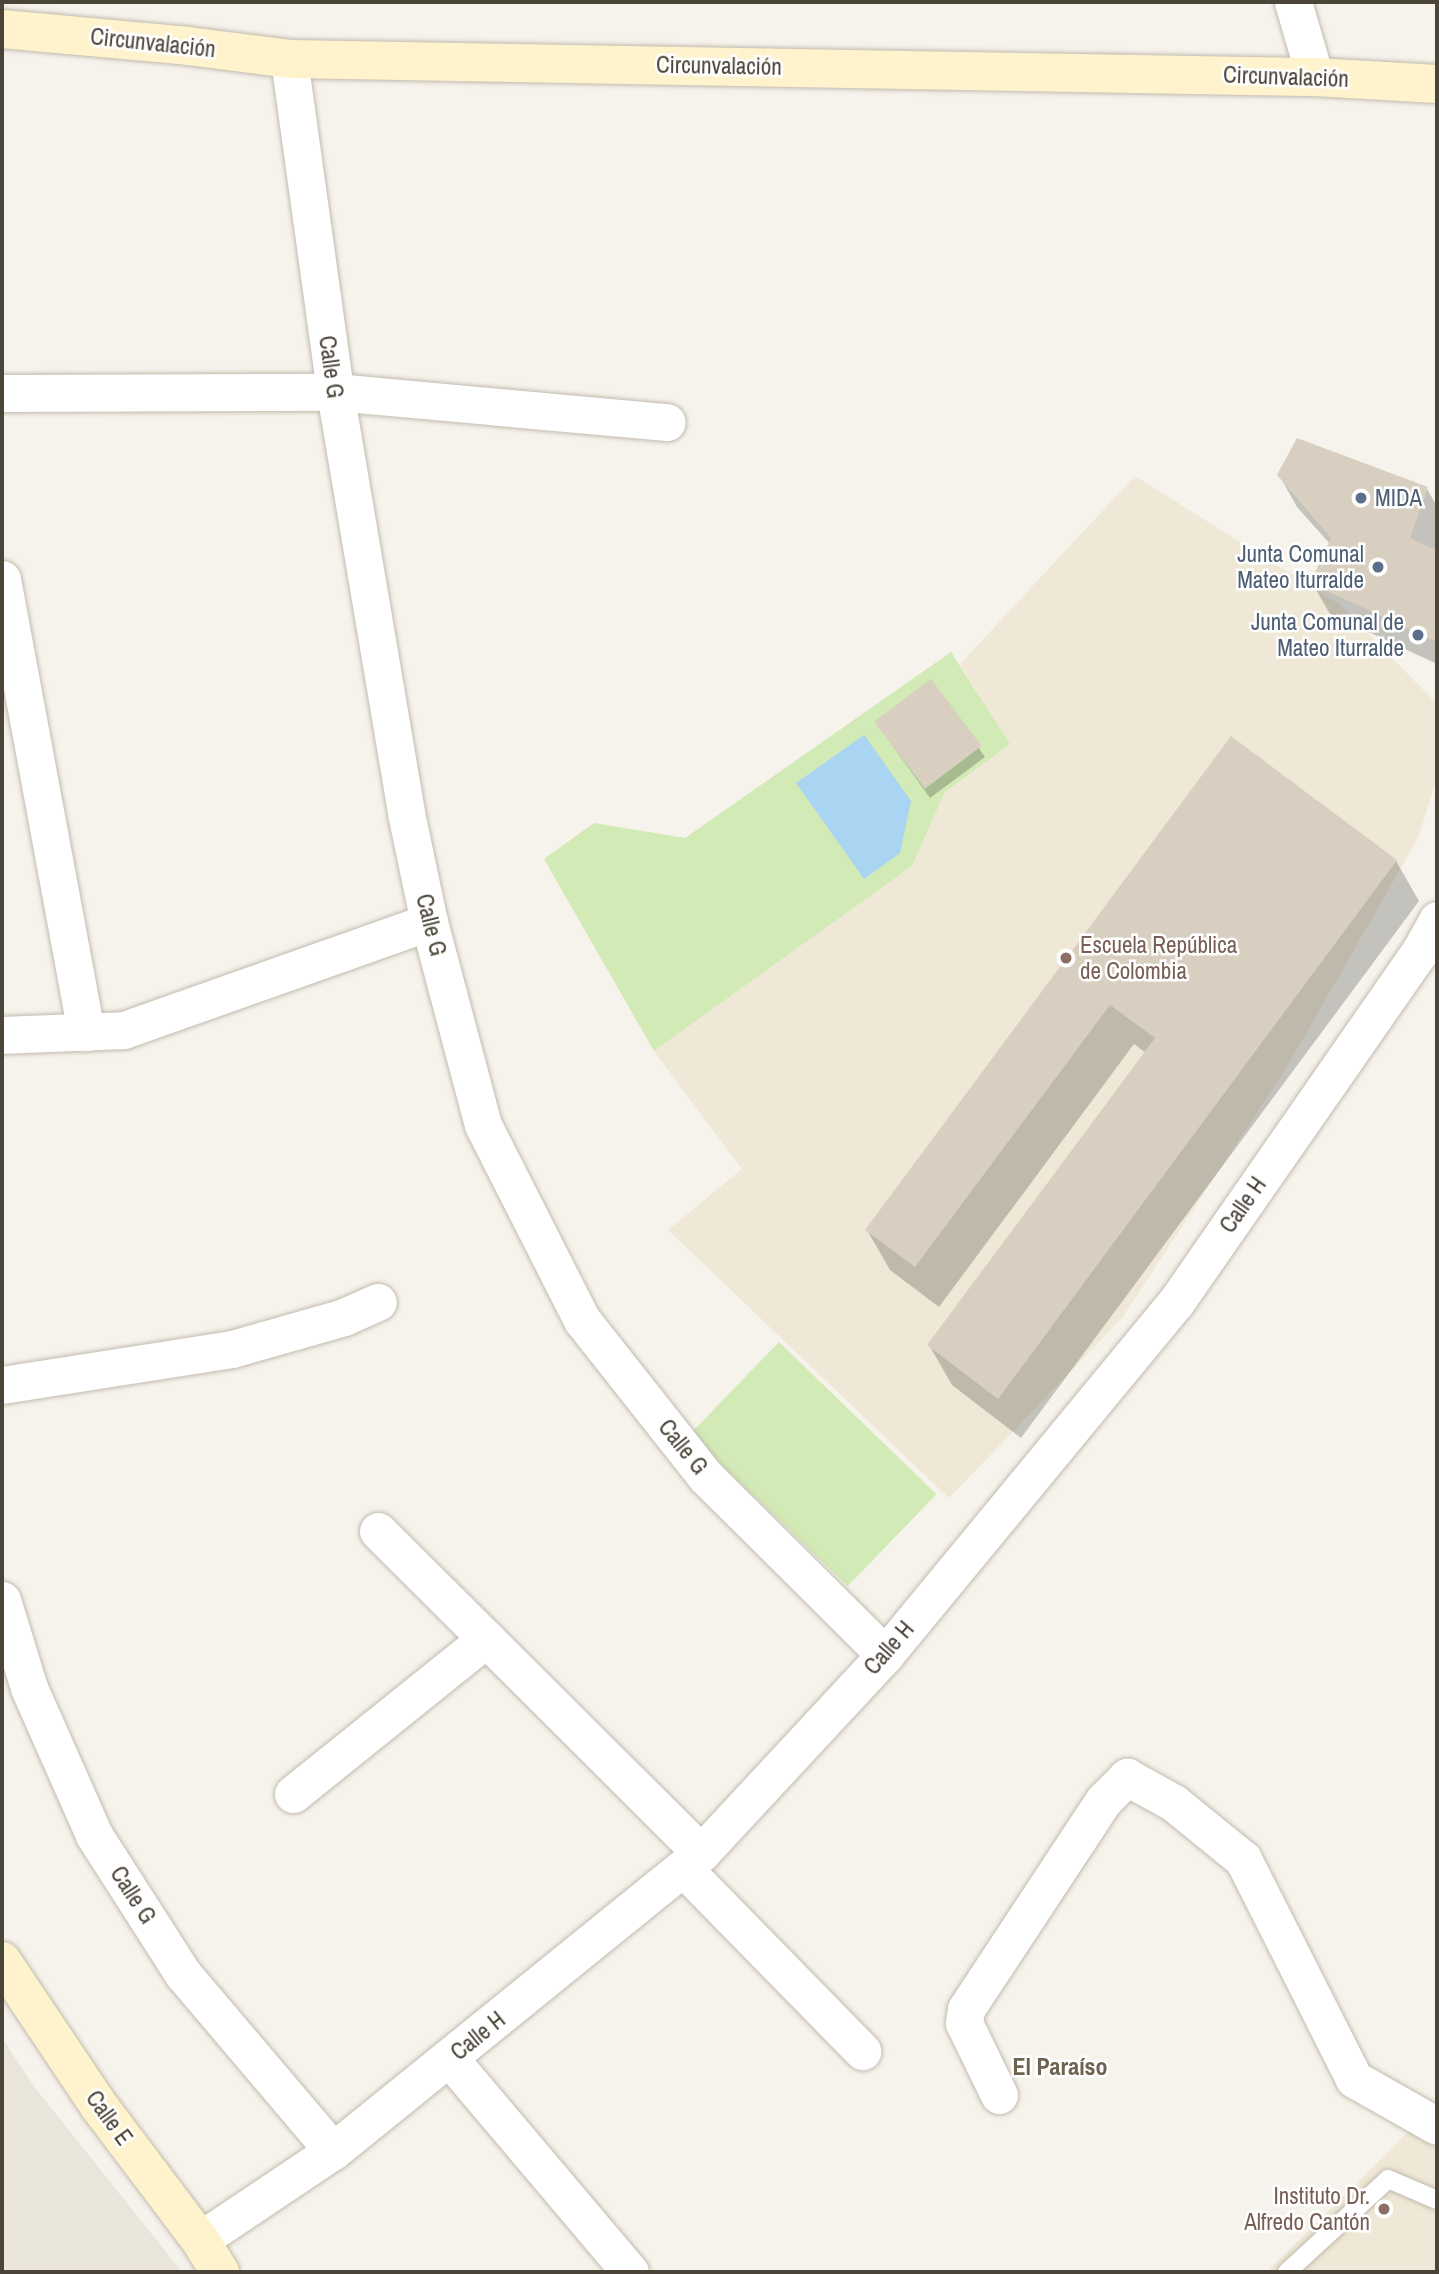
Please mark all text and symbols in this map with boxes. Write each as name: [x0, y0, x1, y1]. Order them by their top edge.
street label: Circunvalación: [89, 23, 217, 63]
street label: Circunvalación: [656, 51, 782, 81]
street label: Circunvalación: [1223, 61, 1349, 93]
street label: Calle G: [313, 334, 349, 400]
place label: MIDA: [1375, 484, 1422, 512]
marker: MIDA: [1353, 490, 1369, 506]
place label: Junta Comunal Mateo Iturralde: [1237, 540, 1364, 594]
marker: Junta Comunal Mateo Iturralde: [1370, 559, 1386, 575]
place label: Junta Comunal de Mateo Iturralde: [1251, 608, 1404, 662]
marker: Junta Comunal de Mateo Iturralde: [1410, 627, 1426, 643]
street label: Calle G: [410, 891, 452, 959]
place label: Escuela República de Colombia: [1080, 931, 1237, 985]
marker: Escuela República de Colombia: [1058, 950, 1074, 966]
street label: Calle H: [1214, 1172, 1272, 1238]
street label: Calle G: [652, 1414, 714, 1480]
street label: Calle H: [858, 1616, 920, 1680]
street label: Calle G: [104, 1861, 162, 1929]
street label: Calle H: [445, 2006, 511, 2066]
district label: El Paraíso: [1012, 2053, 1108, 2081]
street label: Calle E: [80, 2085, 138, 2151]
place label: Instituto Dr. Alfredo Cantón: [1244, 2182, 1370, 2236]
marker: Instituto Dr. Alfredo Cantón: [1376, 2201, 1392, 2217]

